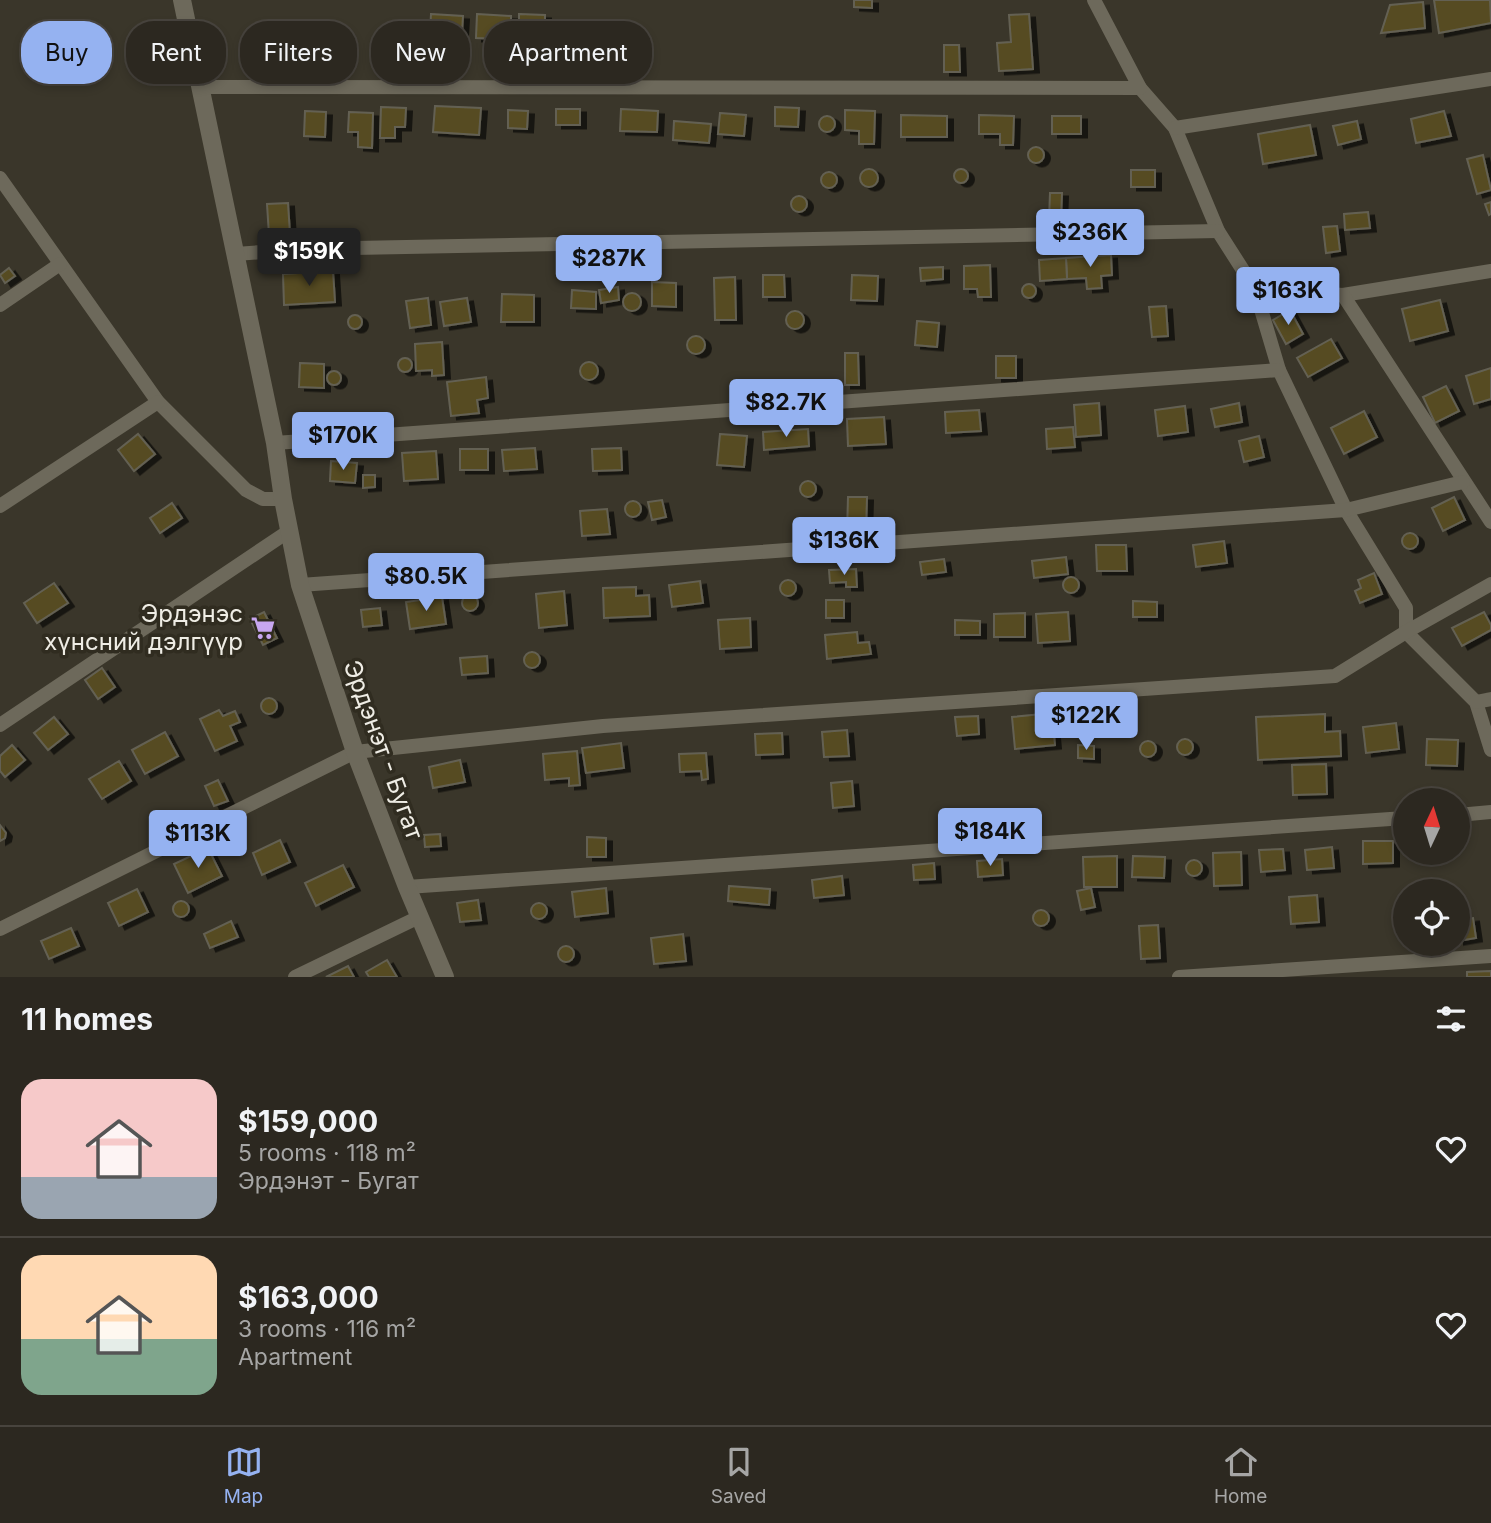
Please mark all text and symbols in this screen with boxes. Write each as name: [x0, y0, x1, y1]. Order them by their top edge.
chip: Buy: [21, 21, 112, 84]
chip: Rent: [126, 21, 226, 84]
chip: Filters: [240, 21, 357, 84]
chip: New: [371, 21, 470, 84]
chip: Apartment: [484, 21, 652, 84]
pin: $236K: [1041, 210, 1139, 269]
text: $236K: [1052, 218, 1128, 246]
pin: $159K: [260, 229, 358, 288]
pin: $287K: [560, 236, 658, 295]
text: $159K: [273, 237, 345, 265]
text: $287K: [572, 244, 646, 272]
pin: $163K: [1239, 268, 1337, 327]
text: $163K: [1252, 276, 1324, 304]
pin: $82.7K: [729, 380, 843, 439]
text: $82.7K: [745, 388, 827, 416]
pin: $170K: [294, 412, 392, 472]
text: $170K: [308, 421, 378, 449]
pin: $136K: [795, 518, 893, 577]
text: $136K: [808, 526, 880, 554]
pin: $80.5K: [369, 554, 483, 613]
text: $80.5K: [384, 562, 468, 590]
place label: Эрдэнэс хүнсний дэлгүүр: [44, 599, 243, 656]
supermarket icon: Эрдэнэс хүнсний дэлгүүр: [249, 614, 277, 642]
street label: Эрдэнэт - Бугат: [338, 656, 429, 843]
pin: $122K: [1037, 692, 1135, 752]
text: $122K: [1051, 701, 1121, 729]
north arrow: [1393, 788, 1470, 864]
map controls: [1393, 788, 1470, 956]
pin: $184K: [941, 808, 1039, 868]
pin: $113K: [149, 810, 247, 870]
text: $184K: [954, 817, 1026, 845]
text: $113K: [165, 819, 231, 847]
button: locate: [1393, 879, 1470, 956]
icon: filters: [1432, 1000, 1470, 1038]
text: 11 homes: [21, 1001, 153, 1037]
text: $159,000: [238, 1103, 378, 1139]
icon: home: [77, 1107, 161, 1191]
icon: heart: [1432, 1130, 1470, 1168]
text: 5 rooms · 118 m²: [238, 1139, 416, 1167]
text: Эрдэнэт - Бугат: [238, 1167, 419, 1195]
text: $163,000: [238, 1279, 379, 1315]
icon: home: [77, 1283, 161, 1367]
icon: heart: [1432, 1306, 1470, 1344]
text: 3 rooms · 116 m²: [238, 1315, 416, 1343]
text: Apartment: [238, 1343, 352, 1371]
tab: Map: [224, 1443, 263, 1508]
tab: Saved: [711, 1443, 766, 1508]
tab: Home: [1214, 1443, 1267, 1508]

